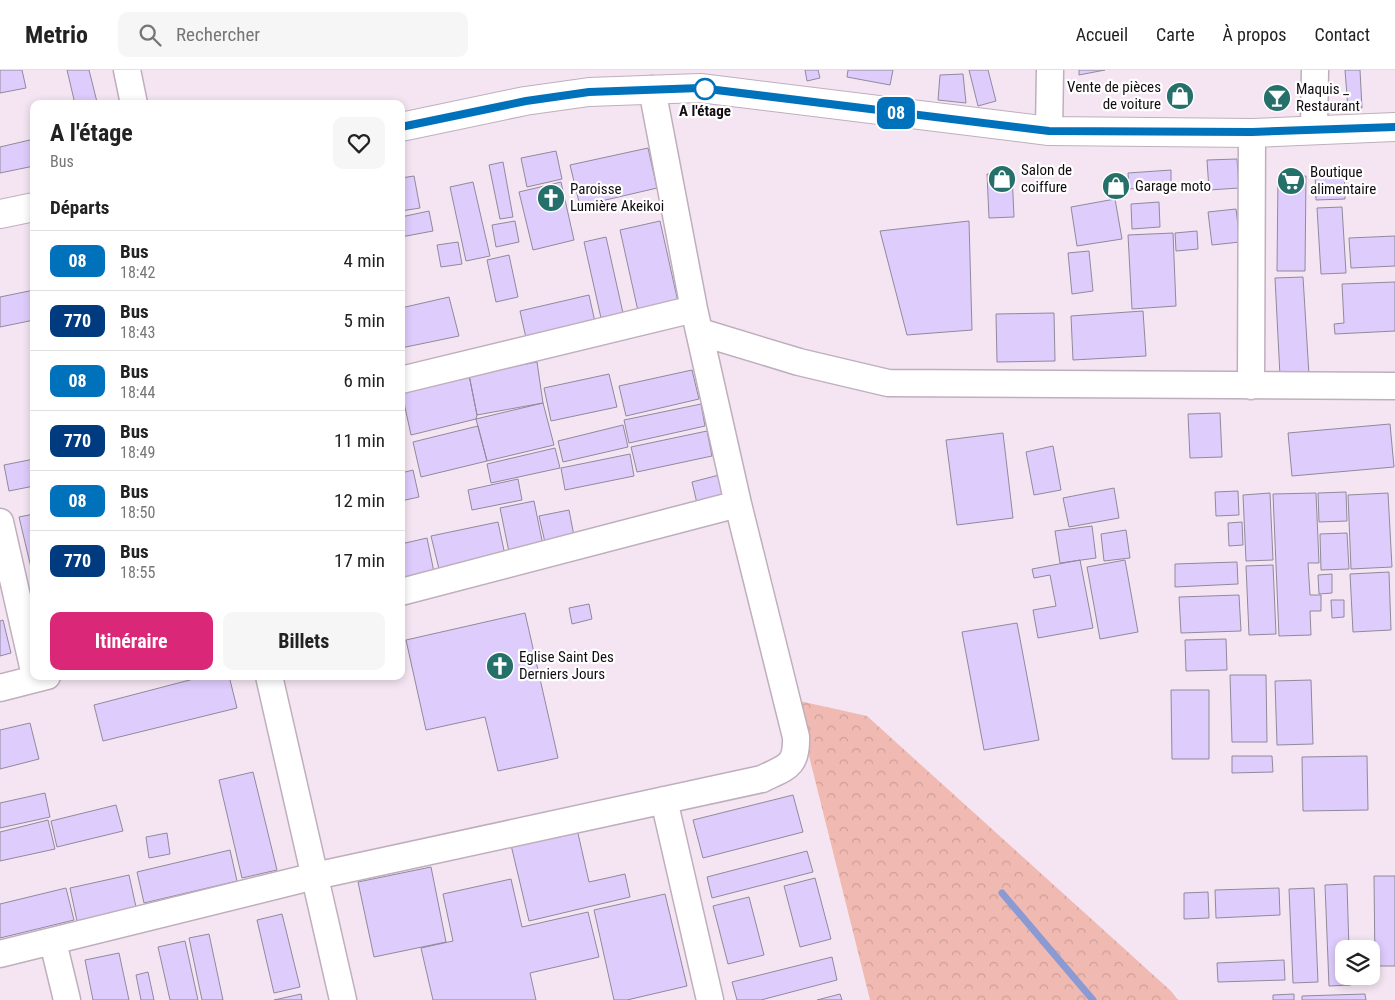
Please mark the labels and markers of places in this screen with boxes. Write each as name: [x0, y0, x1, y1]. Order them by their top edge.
marker: A l'étage: [694, 78, 716, 100]
place label: Vente de pièces de voiture: [1067, 78, 1161, 113]
place label: Maquis _ Restaurant: [1296, 80, 1360, 115]
shop icon: Vente de pièces de voiture: [1165, 81, 1195, 111]
bar icon: Maquis _ Restaurant: [1262, 83, 1292, 113]
place label: A l'étage: [679, 102, 731, 120]
place label: Salon de coiffure: [1021, 161, 1072, 196]
place label: Boutique alimentaire: [1310, 163, 1376, 198]
shop icon: Salon de coiffure: [987, 164, 1017, 194]
supermarket icon: Boutique alimentaire: [1276, 166, 1306, 196]
shop icon: Garage moto: [1101, 171, 1131, 201]
place label: Garage moto: [1135, 177, 1211, 195]
place label: Paroisse Lumière Akeikoi: [570, 180, 664, 215]
church icon: Paroisse Lumière Akeikoi: [536, 183, 566, 213]
place label: Eglise Saint Des Derniers Jours: [519, 648, 614, 683]
church icon: Eglise Saint Des Derniers Jours: [485, 651, 515, 681]

